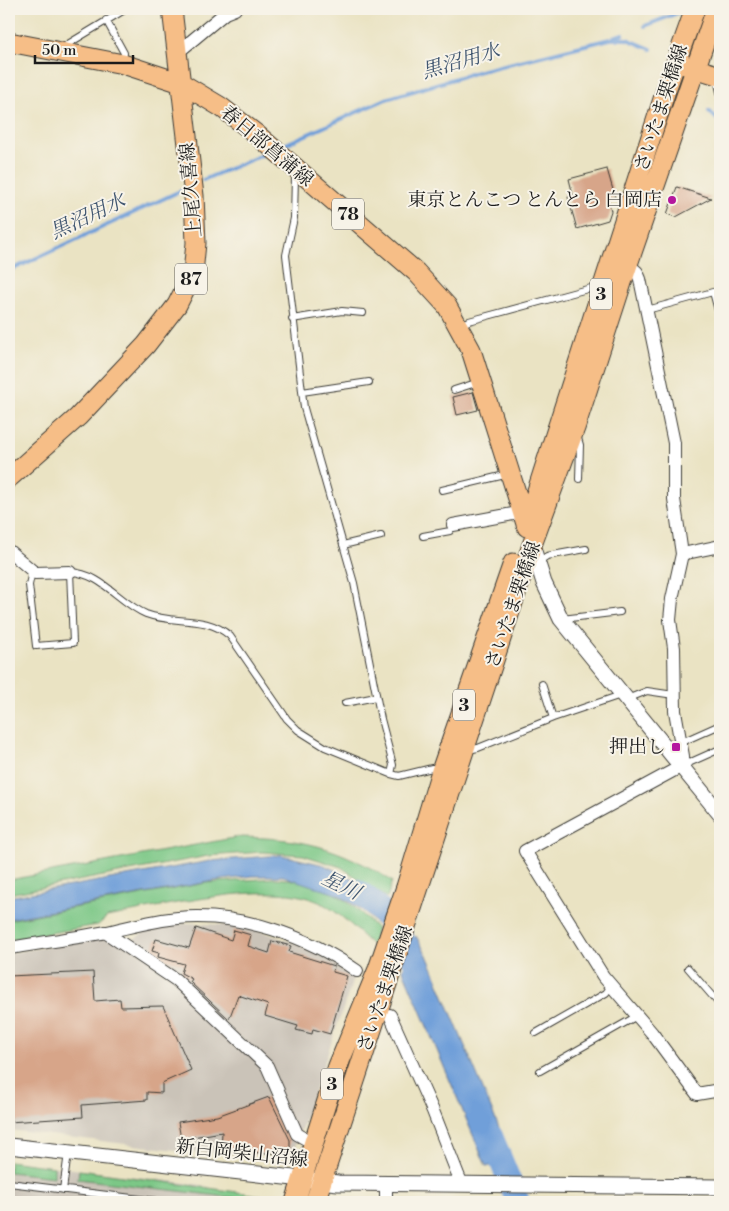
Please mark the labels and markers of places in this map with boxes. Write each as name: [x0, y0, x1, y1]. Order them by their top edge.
place label: 東京とんこつ とんとら 白岡店: [408, 188, 662, 212]
marker: 東京とんこつ とんとら 白岡店: [666, 194, 678, 206]
place label: 押出し: [609, 735, 666, 759]
marker: 押出し: [670, 741, 682, 753]

